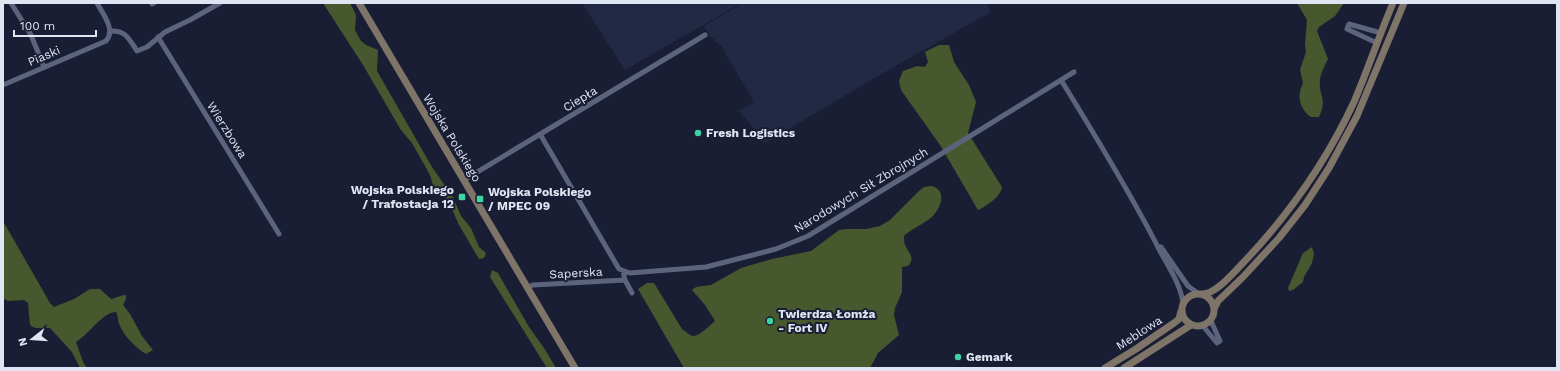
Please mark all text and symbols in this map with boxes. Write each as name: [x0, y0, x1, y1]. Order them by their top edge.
scale bar: [14, 12, 96, 38]
text: 100 m: [20, 19, 55, 33]
street label: Piaski: [26, 43, 62, 69]
street label: Ciepła: [560, 83, 600, 115]
street label: Wojska Polskiego: [420, 92, 484, 184]
street label: Wierzbowa: [204, 99, 250, 161]
place label: Fresh Logistics: [706, 126, 796, 140]
marker: Fresh Logistics: [693, 128, 703, 138]
street label: Narodowych Sił Zbrojnych: [792, 144, 930, 236]
place label: Wojska Polskiego / Trafostacja 12: [351, 183, 454, 211]
place label: Wojska Polskiego / MPEC 09: [488, 185, 591, 213]
marker: Wojska Polskiego / Trafostacja 12: [457, 192, 467, 202]
marker: Wojska Polskiego / MPEC 09: [475, 194, 485, 204]
street label: Saperska: [549, 265, 603, 281]
place label: Twierdza Łomża - Fort IV: [778, 307, 875, 335]
street label: Meblowa: [1113, 313, 1165, 353]
marker: Twierdza Łomża - Fort IV: [765, 316, 775, 326]
north arrow: [12, 319, 52, 359]
text: N: [16, 336, 30, 348]
place label: Gemark: [966, 350, 1013, 364]
marker: Gemark: [953, 352, 963, 362]

